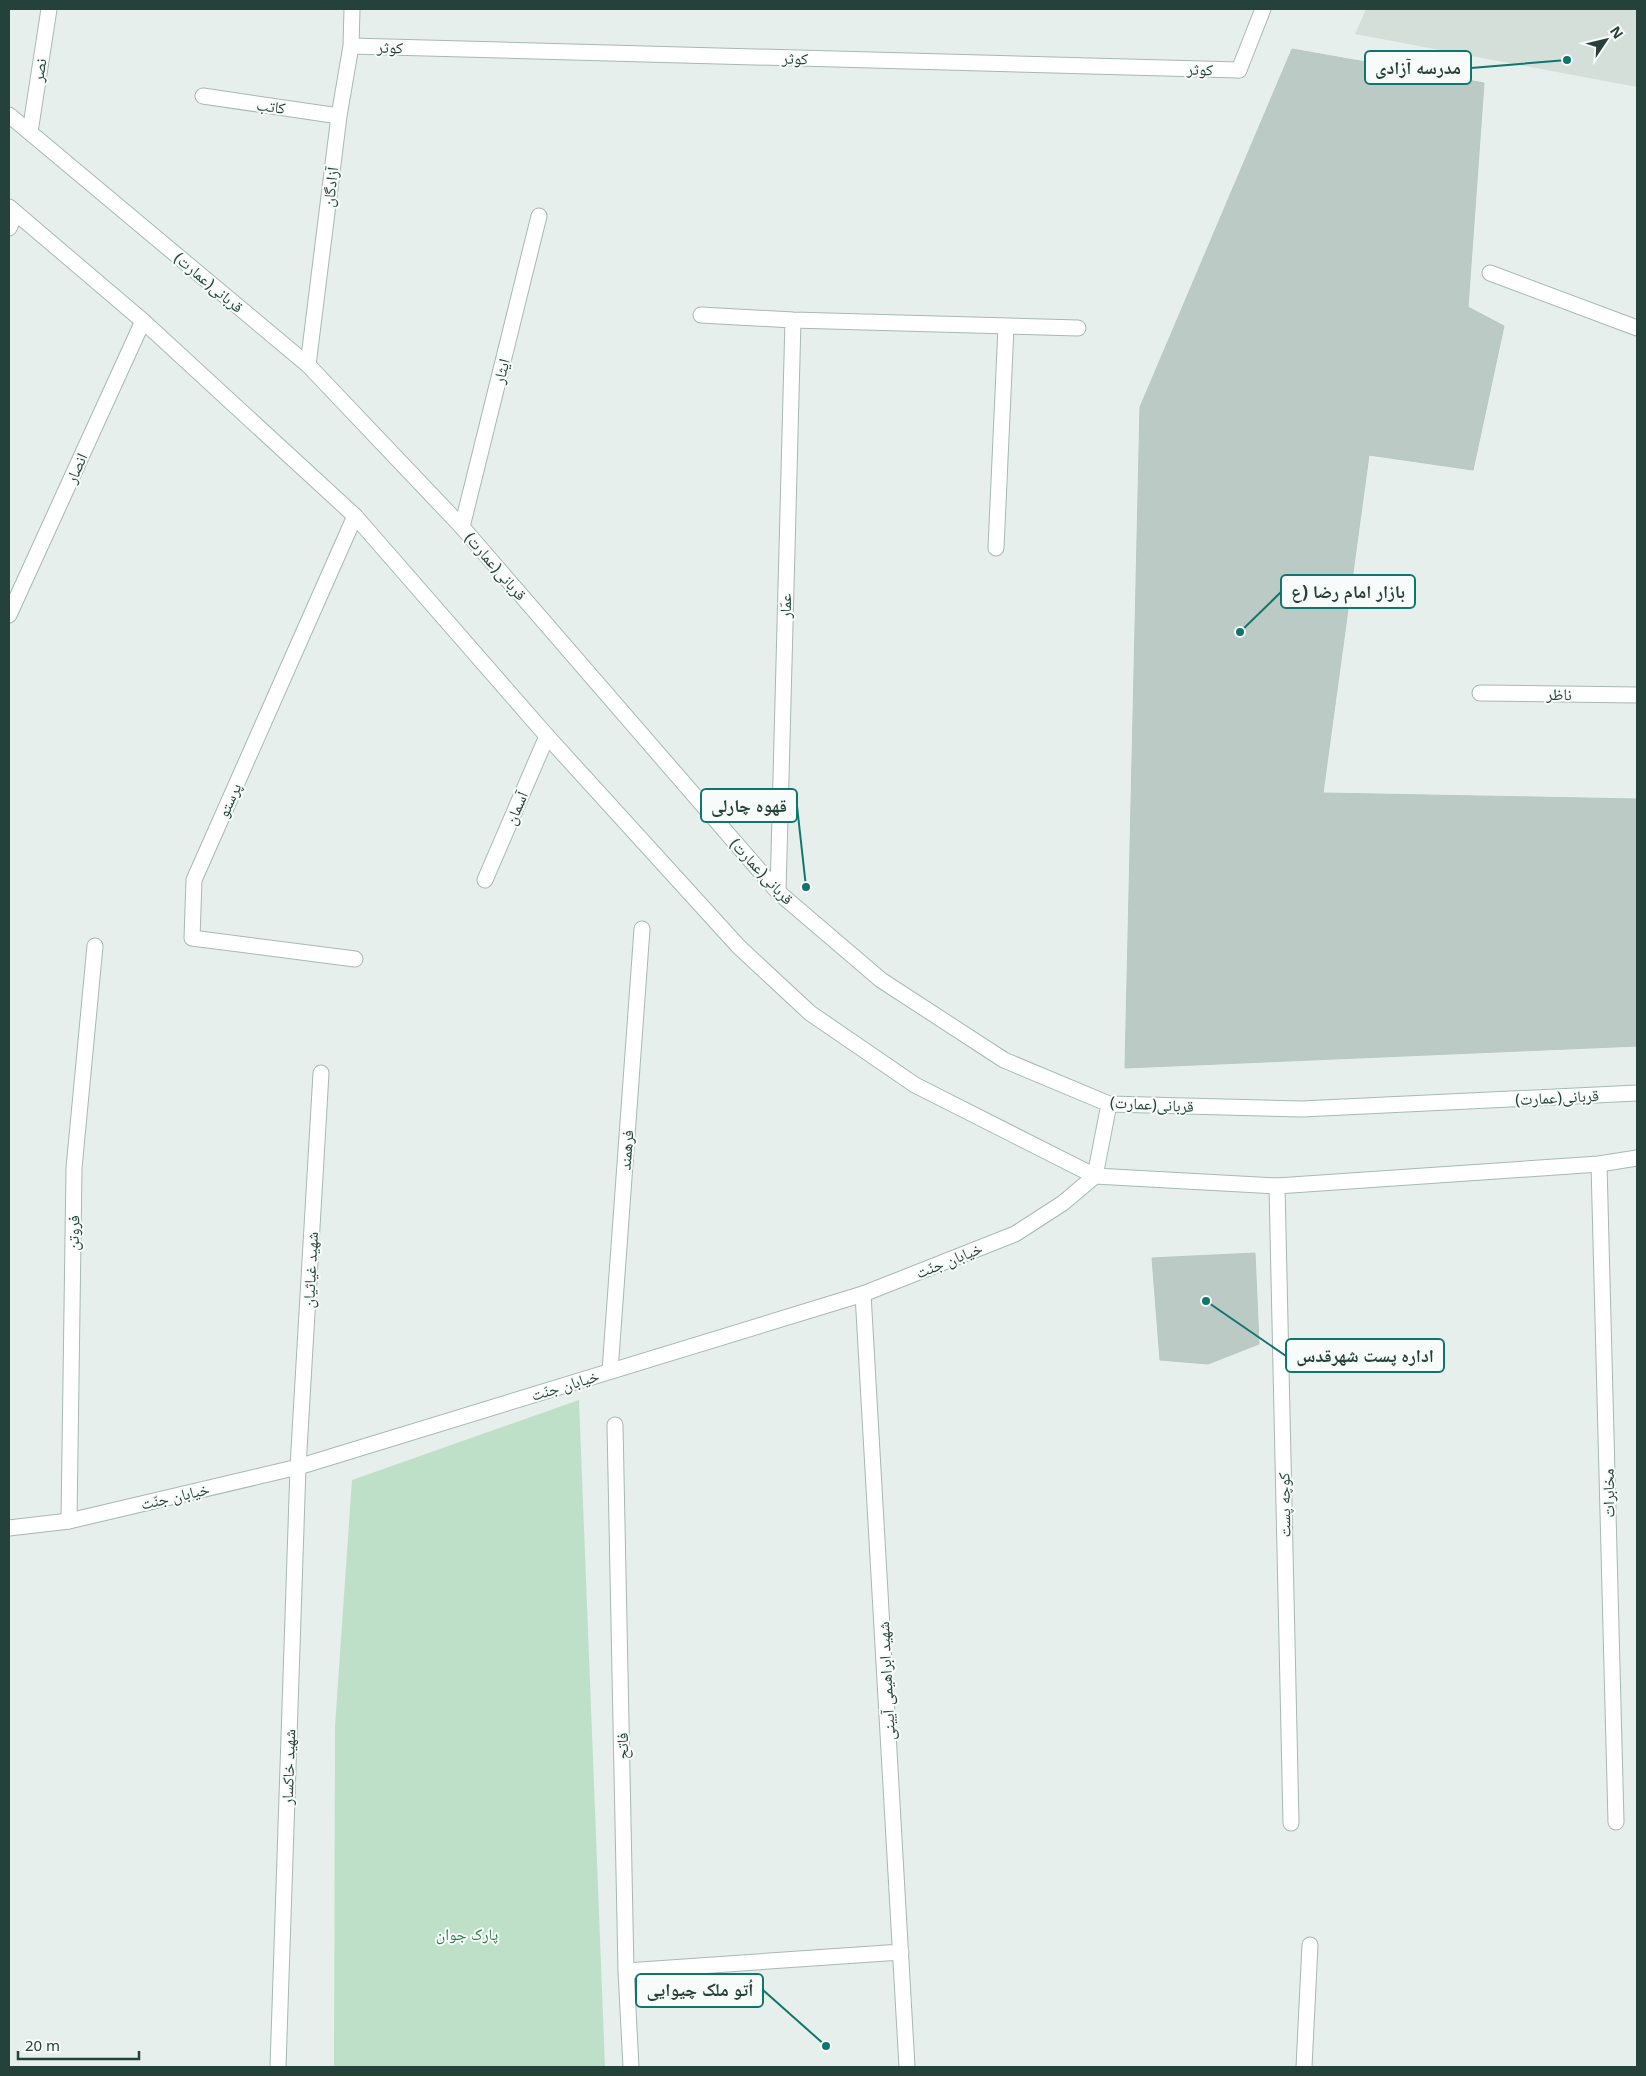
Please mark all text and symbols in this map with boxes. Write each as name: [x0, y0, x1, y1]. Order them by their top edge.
north arrow: [1581, 15, 1631, 65]
text: N: [1606, 22, 1628, 42]
street label: کوثر: [376, 36, 404, 58]
street label: کوثر: [781, 47, 809, 69]
callout: مدرسه آزادی: [1365, 51, 1471, 84]
text: مدرسه آزادی: [1375, 55, 1461, 79]
street label: نصر: [26, 57, 52, 84]
street label: کوثر: [1186, 58, 1214, 80]
street label: کاتب: [255, 93, 287, 119]
street label: آزادگان: [317, 165, 343, 208]
street label: (عمارت)قربانی: [170, 247, 248, 317]
street label: ایثار: [487, 356, 515, 387]
street label: انصار: [59, 449, 92, 487]
street label: (عمارت)قربانی: [460, 527, 532, 605]
callout: بازار امام رضا (ع: [1281, 575, 1415, 608]
text: بازار امام رضا (ع: [1291, 579, 1405, 604]
street label: عمّار: [774, 593, 796, 620]
street label: ناظر: [1545, 683, 1572, 705]
street label: پرستو: [212, 779, 246, 821]
street label: آسمان: [499, 787, 533, 828]
callout: قهوه چارلی: [701, 789, 797, 822]
text: قهوه چارلی: [711, 793, 787, 817]
street label: (عمارت)قربانی: [725, 833, 799, 909]
street label: (عمارت)قربانی: [1515, 1084, 1599, 1110]
street label: (عمارت)قربانی: [1110, 1091, 1194, 1117]
street label: فرهمند: [614, 1129, 638, 1171]
street label: فروتن: [62, 1215, 84, 1251]
street label: شهید غیاثیان: [297, 1231, 323, 1309]
street label: خیابان جنّت: [912, 1237, 986, 1283]
callout: اداره پست شهرقدس: [1286, 1339, 1444, 1372]
text: اداره پست شهرقدس: [1296, 1343, 1434, 1367]
street label: خیابان جنّت: [528, 1364, 602, 1406]
street label: مخابرات: [1597, 1468, 1619, 1518]
street label: کوچه پست: [1272, 1472, 1296, 1538]
street label: خیابان جنّت: [138, 1477, 212, 1515]
street label: شهید ابراهیمی آیینی: [872, 1621, 900, 1741]
street label: شهید خاکسار: [276, 1729, 300, 1806]
street label: فاتح: [611, 1732, 633, 1760]
park label: پارک جوان: [436, 1923, 498, 1945]
callout: اُتو ملک چیوایی: [636, 1974, 763, 2007]
text: اُتو ملک چیوایی: [647, 1977, 753, 2001]
scale bar: [18, 2028, 139, 2060]
text: 20 m: [25, 2035, 60, 2055]

